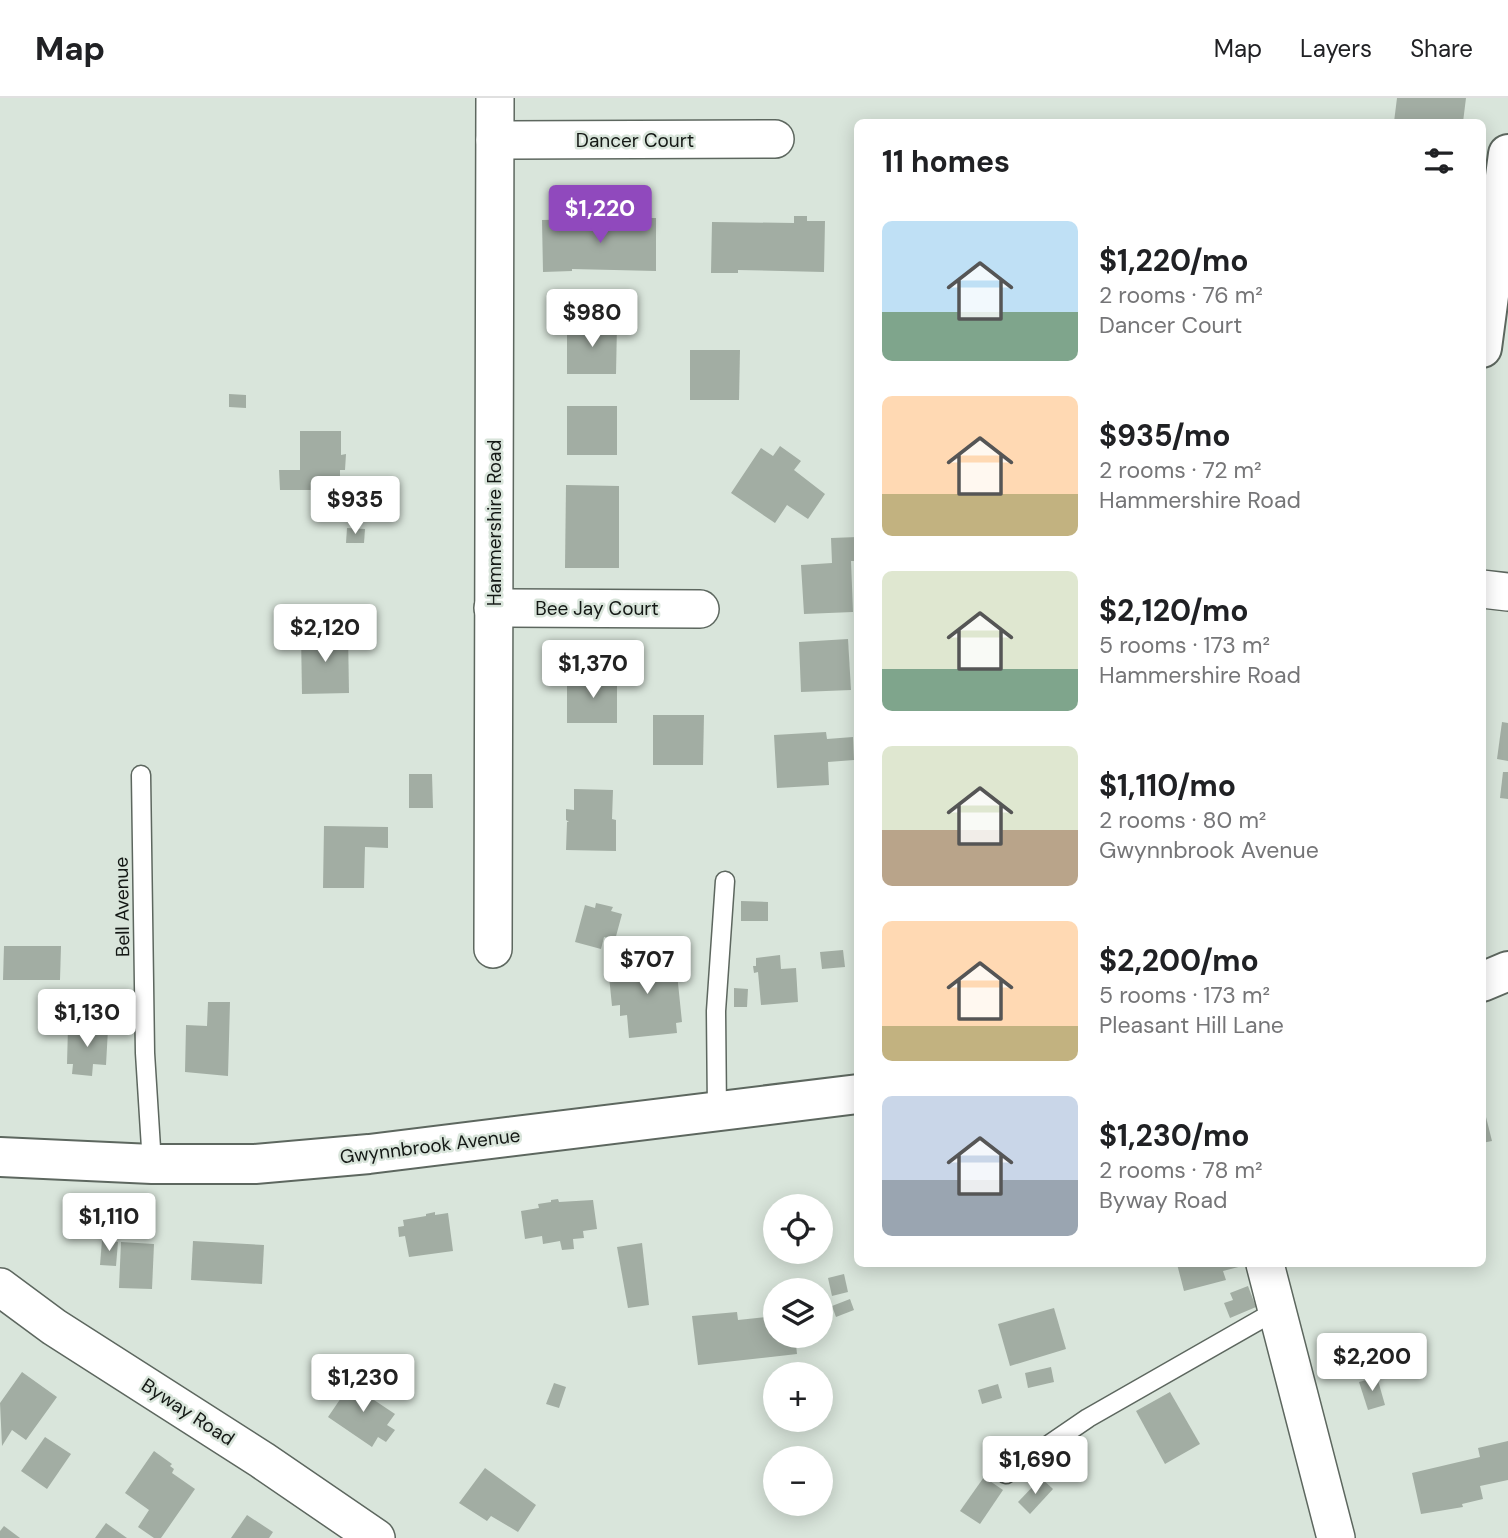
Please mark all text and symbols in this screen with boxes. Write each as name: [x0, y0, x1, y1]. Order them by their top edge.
text: Map: [35, 27, 105, 70]
text: Map: [1214, 33, 1262, 64]
text: Layers: [1300, 33, 1372, 64]
text: Share: [1410, 33, 1473, 64]
street label: Dancer Court: [576, 128, 694, 153]
text: 11 homes: [882, 142, 1010, 181]
icon: filters: [1420, 142, 1458, 180]
pin: $1,220: [543, 186, 657, 245]
text: $1,220: [565, 193, 635, 223]
text: $1,220/mo: [1099, 241, 1249, 280]
icon: home: [938, 249, 1022, 333]
text: 2 rooms · 76 m²: [1099, 280, 1263, 310]
pin: $980: [551, 289, 633, 349]
text: $980: [562, 297, 622, 327]
text: Dancer Court: [1099, 310, 1242, 340]
text: $935/mo: [1099, 416, 1231, 455]
icon: home: [938, 424, 1022, 508]
street label: Hammershire Road: [482, 440, 507, 606]
text: 2 rooms · 72 m²: [1099, 455, 1262, 485]
pin: $935: [314, 476, 396, 536]
text: $935: [327, 484, 383, 514]
text: Hammershire Road: [1099, 485, 1301, 515]
text: $2,120/mo: [1099, 591, 1249, 630]
street label: Bee Jay Court: [535, 596, 659, 621]
icon: home: [938, 599, 1022, 683]
pin: $2,120: [268, 604, 382, 664]
text: $2,120: [290, 612, 360, 642]
text: 5 rooms · 173 m²: [1099, 630, 1270, 660]
pin: $1,370: [536, 640, 650, 700]
text: $1,370: [558, 648, 628, 678]
text: Hammershire Road: [1099, 660, 1301, 690]
text: $1,110/mo: [1099, 766, 1236, 805]
icon: home: [938, 774, 1022, 858]
text: 2 rooms · 80 m²: [1099, 805, 1266, 835]
text: Gwynnbrook Avenue: [1099, 835, 1319, 865]
street label: Bell Avenue: [109, 857, 135, 957]
pin: $707: [606, 936, 688, 996]
text: $2,200/mo: [1099, 941, 1259, 980]
text: $707: [620, 944, 674, 974]
icon: home: [938, 949, 1022, 1033]
text: 5 rooms · 173 m²: [1099, 980, 1270, 1010]
pin: $1,130: [30, 990, 144, 1049]
text: $1,130: [54, 997, 120, 1027]
text: Pleasant Hill Lane: [1099, 1010, 1284, 1040]
text: $1,230/mo: [1099, 1116, 1250, 1155]
street label: Gwynnbrook Avenue: [338, 1123, 522, 1169]
icon: home: [938, 1124, 1022, 1208]
text: 2 rooms · 78 m²: [1099, 1155, 1263, 1185]
text: Byway Road: [1099, 1185, 1227, 1215]
pin: $1,110: [52, 1194, 166, 1253]
map controls: [763, 1194, 833, 1516]
button: locate: [763, 1194, 833, 1264]
text: $1,110: [79, 1201, 139, 1231]
button: layers: [763, 1278, 833, 1348]
pin: $2,200: [1315, 1334, 1429, 1393]
text: $2,200: [1333, 1341, 1411, 1371]
pin: $1,230: [306, 1354, 420, 1414]
text: $1,230: [327, 1362, 399, 1392]
button: +: [763, 1362, 833, 1432]
street label: Byway Road: [137, 1373, 239, 1451]
pin: $1,690: [978, 1436, 1092, 1496]
text: $1,690: [999, 1444, 1071, 1474]
button: −: [763, 1446, 833, 1516]

